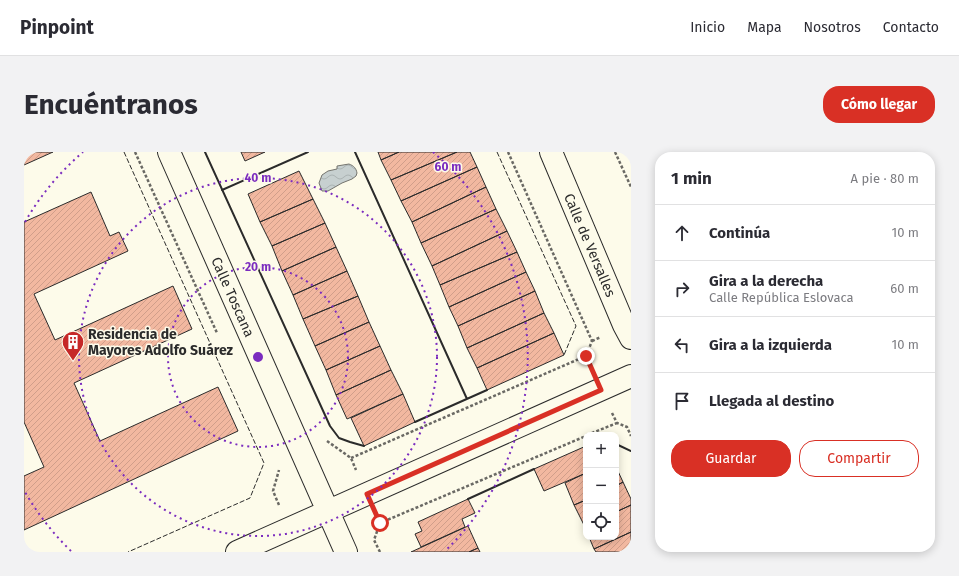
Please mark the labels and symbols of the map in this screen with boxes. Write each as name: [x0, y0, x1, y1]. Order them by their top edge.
text: 60 m: [435, 160, 461, 174]
text: 40 m: [245, 171, 271, 185]
street label: Calle de Versalles: [560, 191, 619, 300]
street label: Calle Toscana: [207, 255, 258, 340]
text: 20 m: [245, 260, 271, 274]
place label: Residencia de Mayores Adolfo Suárez: [88, 326, 234, 359]
building icon: Residencia de Mayores Adolfo Suárez: [60, 329, 86, 362]
route end: [577, 347, 595, 365]
centre of rings: [251, 350, 265, 364]
route start: [371, 514, 389, 532]

